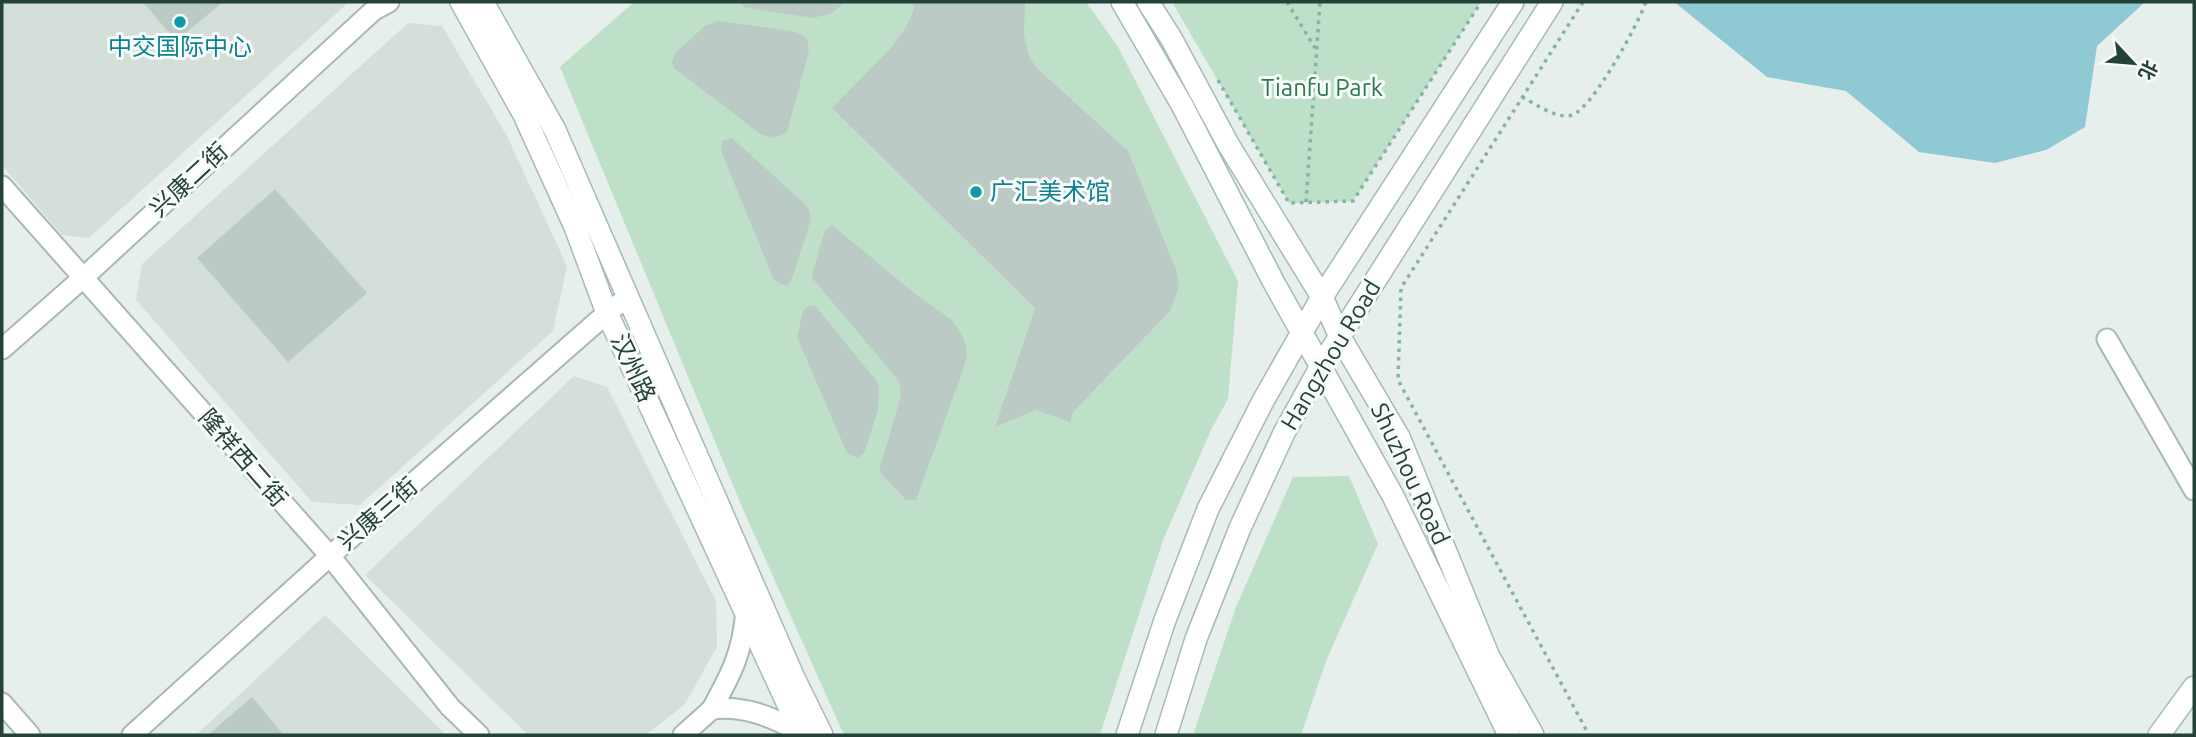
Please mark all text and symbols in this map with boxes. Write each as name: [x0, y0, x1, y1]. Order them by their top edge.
marker: 中交国际中心: [172, 14, 188, 30]
north arrow: [2098, 28, 2168, 98]
place label: 中交国际中心: [108, 33, 252, 60]
text: 北: [2134, 57, 2162, 84]
park label: Tianfu Park: [1261, 74, 1383, 101]
street label: 兴康二街: [144, 137, 233, 222]
place label: 广汇美术馆: [990, 178, 1110, 205]
marker: 广汇美术馆: [968, 184, 984, 200]
street label: Hangzhou Road: [1275, 275, 1386, 435]
street label: 汉州路: [606, 329, 661, 406]
street label: Shuzhou Road: [1366, 399, 1455, 549]
street label: 隆祥西二街: [194, 404, 293, 512]
street label: 兴康三街: [333, 472, 423, 555]

